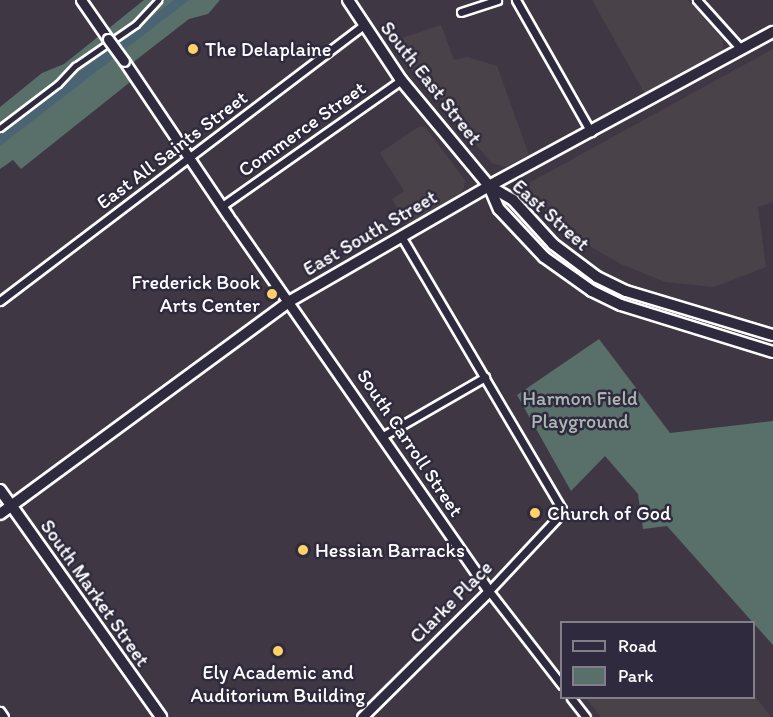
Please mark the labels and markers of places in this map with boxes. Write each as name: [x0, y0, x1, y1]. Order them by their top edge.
place label: The Delaplaine: [205, 37, 331, 61]
marker: The Delaplaine: [186, 42, 200, 56]
place label: Frederick Book Arts Center: [131, 270, 260, 317]
marker: Frederick Book Arts Center: [265, 287, 279, 301]
place label: Church of God: [547, 501, 671, 525]
marker: Church of God: [528, 506, 542, 520]
place label: Hessian Barracks: [315, 538, 465, 562]
marker: Hessian Barracks: [296, 543, 310, 557]
marker: Ely Academic and Auditorium Building: [271, 644, 285, 658]
place label: Ely Academic and Auditorium Building: [191, 660, 365, 707]

